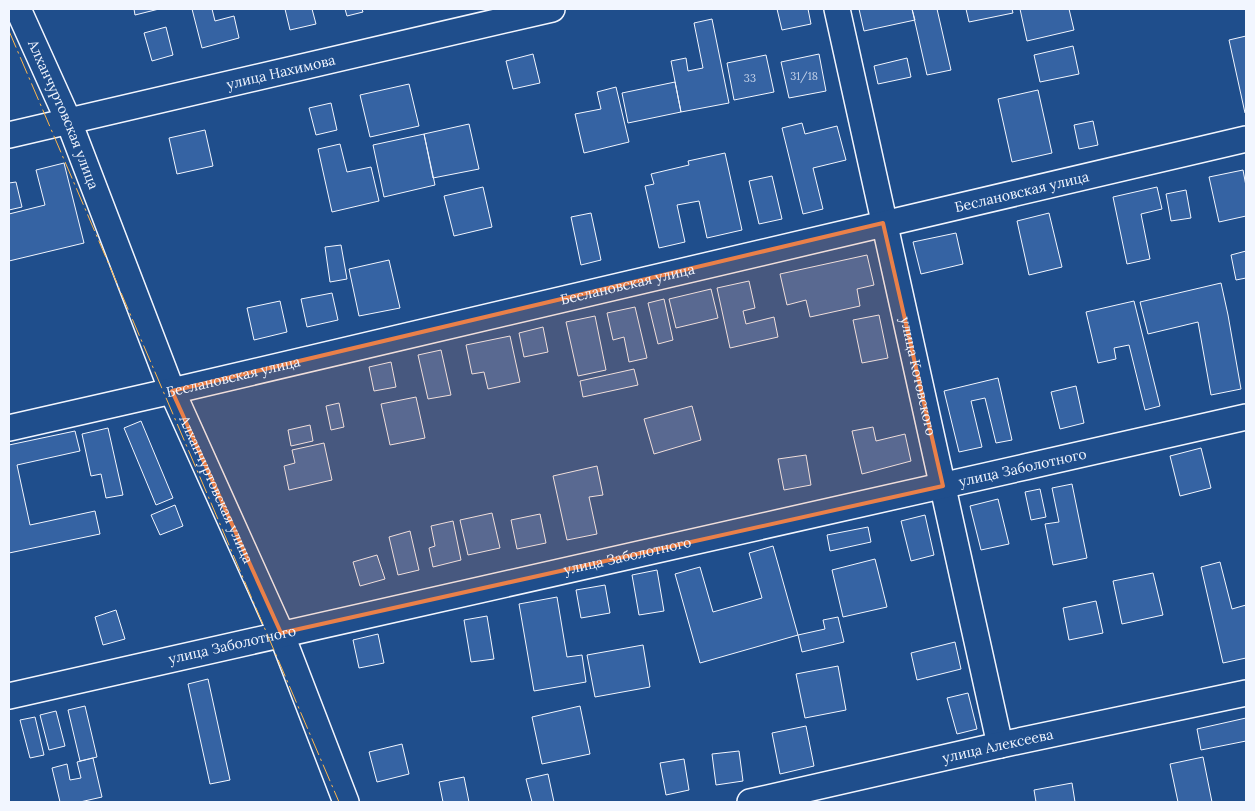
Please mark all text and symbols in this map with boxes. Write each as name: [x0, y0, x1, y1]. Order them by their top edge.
street label: Алханчуртовская улица: [24, 36, 103, 192]
street label: улица Нахимова: [225, 51, 337, 93]
house number: 31/18: [790, 69, 818, 84]
house number: 33: [744, 71, 756, 85]
street label: Беслановская улица: [953, 167, 1091, 216]
street label: Беслановская улица: [559, 260, 696, 309]
street label: улица Котовского: [896, 315, 940, 437]
street label: Беслановская улица: [164, 352, 302, 401]
street label: Алханчуртовская улица: [175, 412, 257, 566]
street label: улица Заболотного: [957, 444, 1088, 491]
street label: улица Заболотного: [562, 533, 693, 579]
street label: улица Заболотного: [167, 621, 298, 668]
street label: улица Алексеева: [940, 725, 1055, 767]

